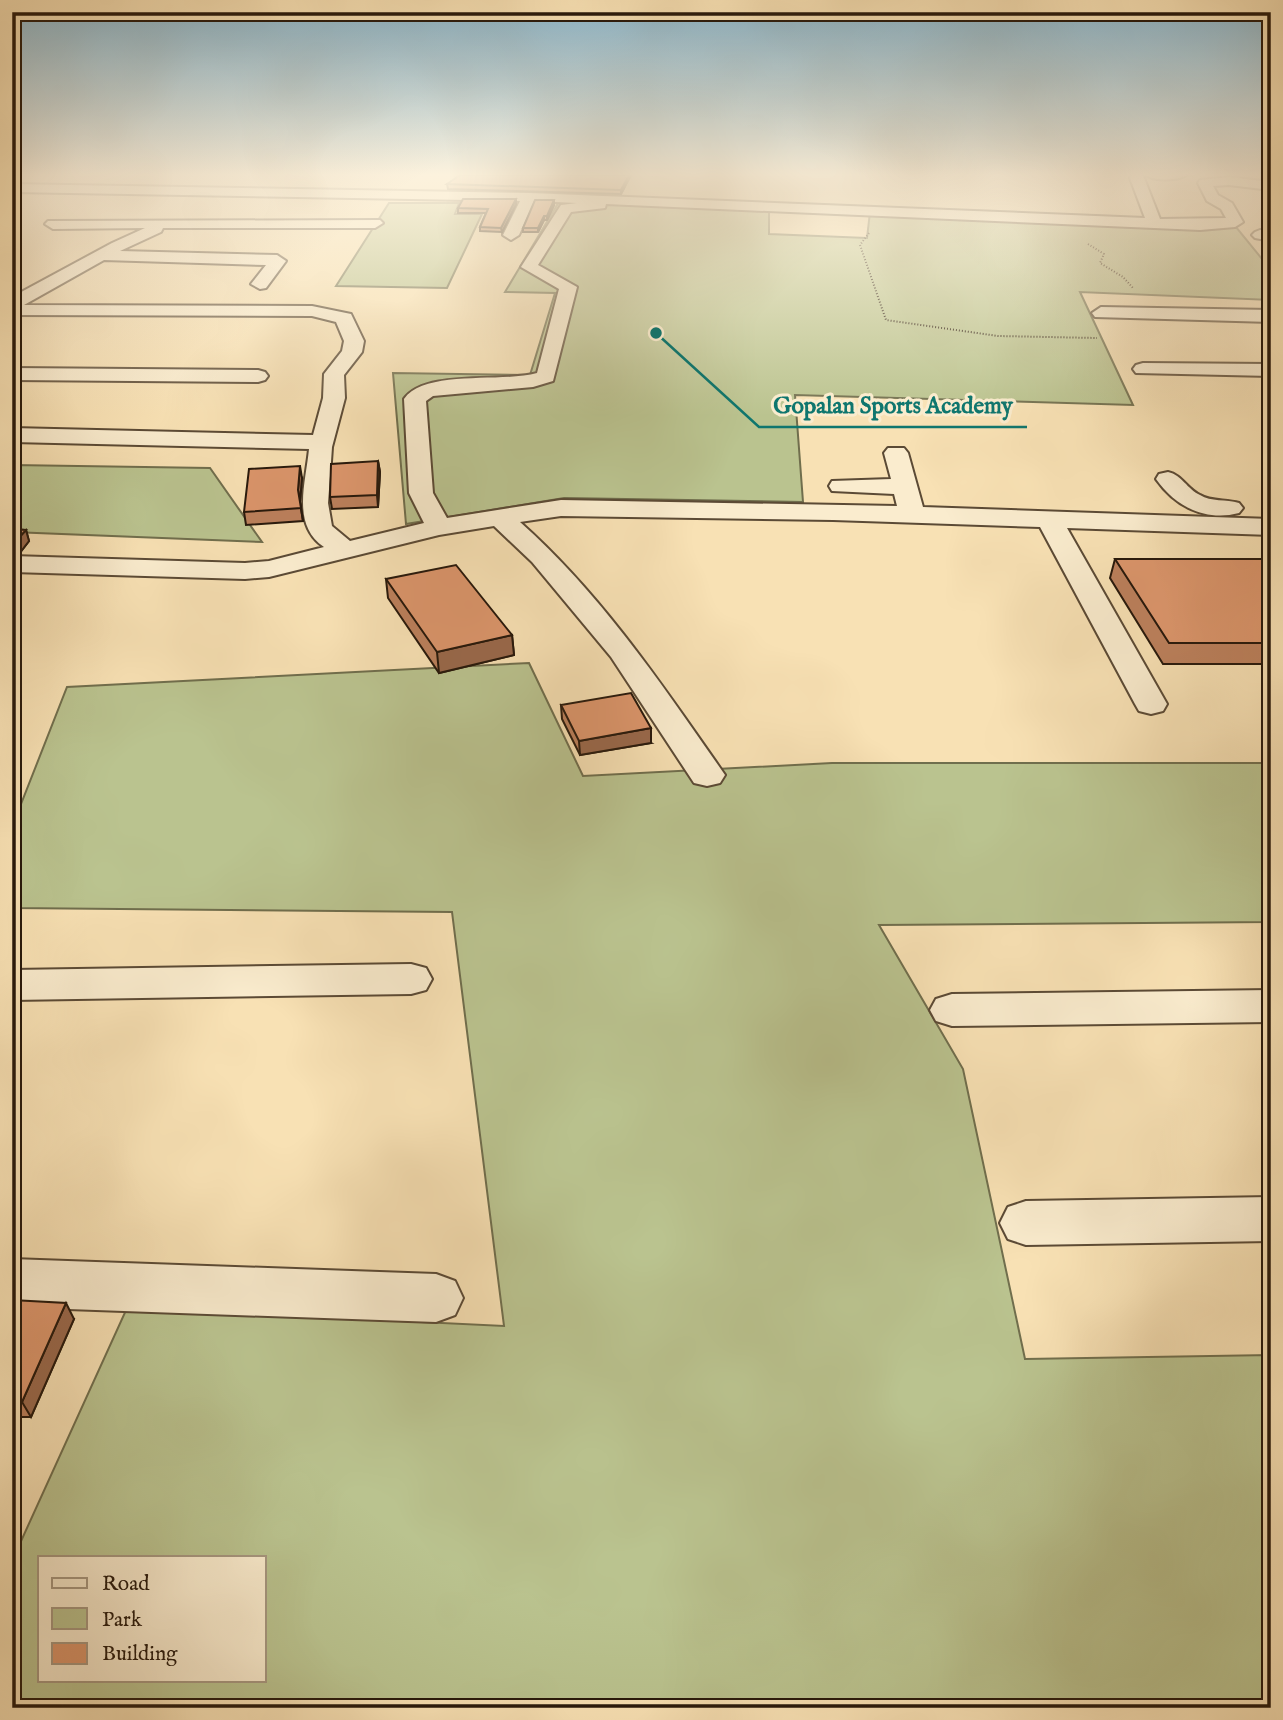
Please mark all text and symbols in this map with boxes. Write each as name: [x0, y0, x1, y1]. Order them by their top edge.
callout: Gopalan Sports Academy: [759, 383, 1027, 427]
text: Gopalan Sports Academy: [773, 392, 1014, 421]
legend: [38, 1556, 266, 1682]
text: Road: [102, 1571, 150, 1598]
text: Park: [102, 1607, 143, 1634]
text: Building: [102, 1641, 178, 1668]

